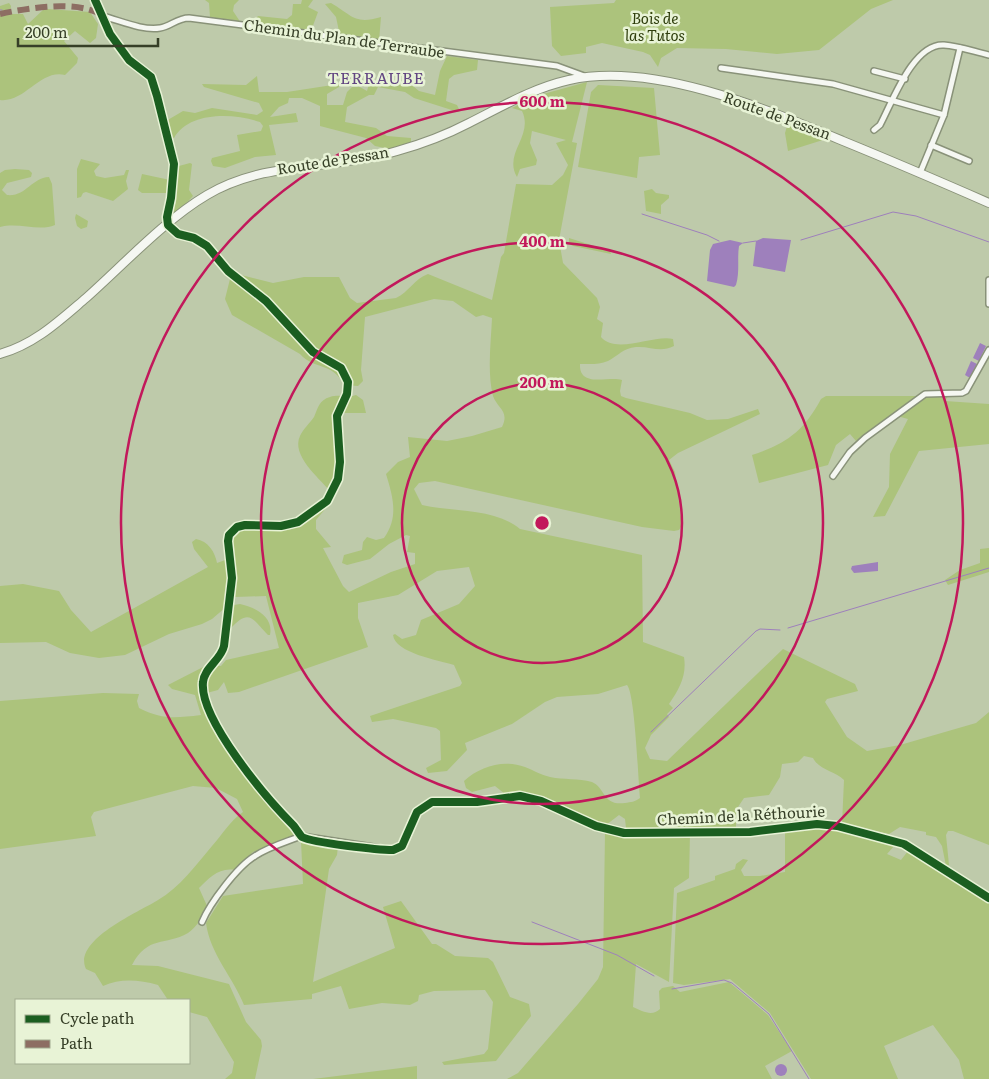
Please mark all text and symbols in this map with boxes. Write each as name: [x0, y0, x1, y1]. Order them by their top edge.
park label: Bois de las Tutos: [625, 6, 685, 46]
street label: Chemin du Plan de Terraube: [243, 12, 446, 63]
scale bar: [18, 15, 158, 47]
text: 200 m: [25, 20, 68, 43]
district label: TERRAUBE: [327, 65, 425, 89]
street label: Route de Pessan: [721, 84, 835, 145]
text: 600 m: [519, 89, 565, 112]
street label: Route de Pessan: [275, 139, 390, 180]
text: 400 m: [519, 229, 565, 252]
text: 200 m: [520, 370, 564, 393]
centre of rings: [533, 514, 551, 532]
street label: Chemin de la Réthourie: [656, 799, 826, 830]
legend: [15, 999, 190, 1064]
text: Cycle path: [60, 1006, 135, 1029]
text: Path: [60, 1031, 93, 1054]

